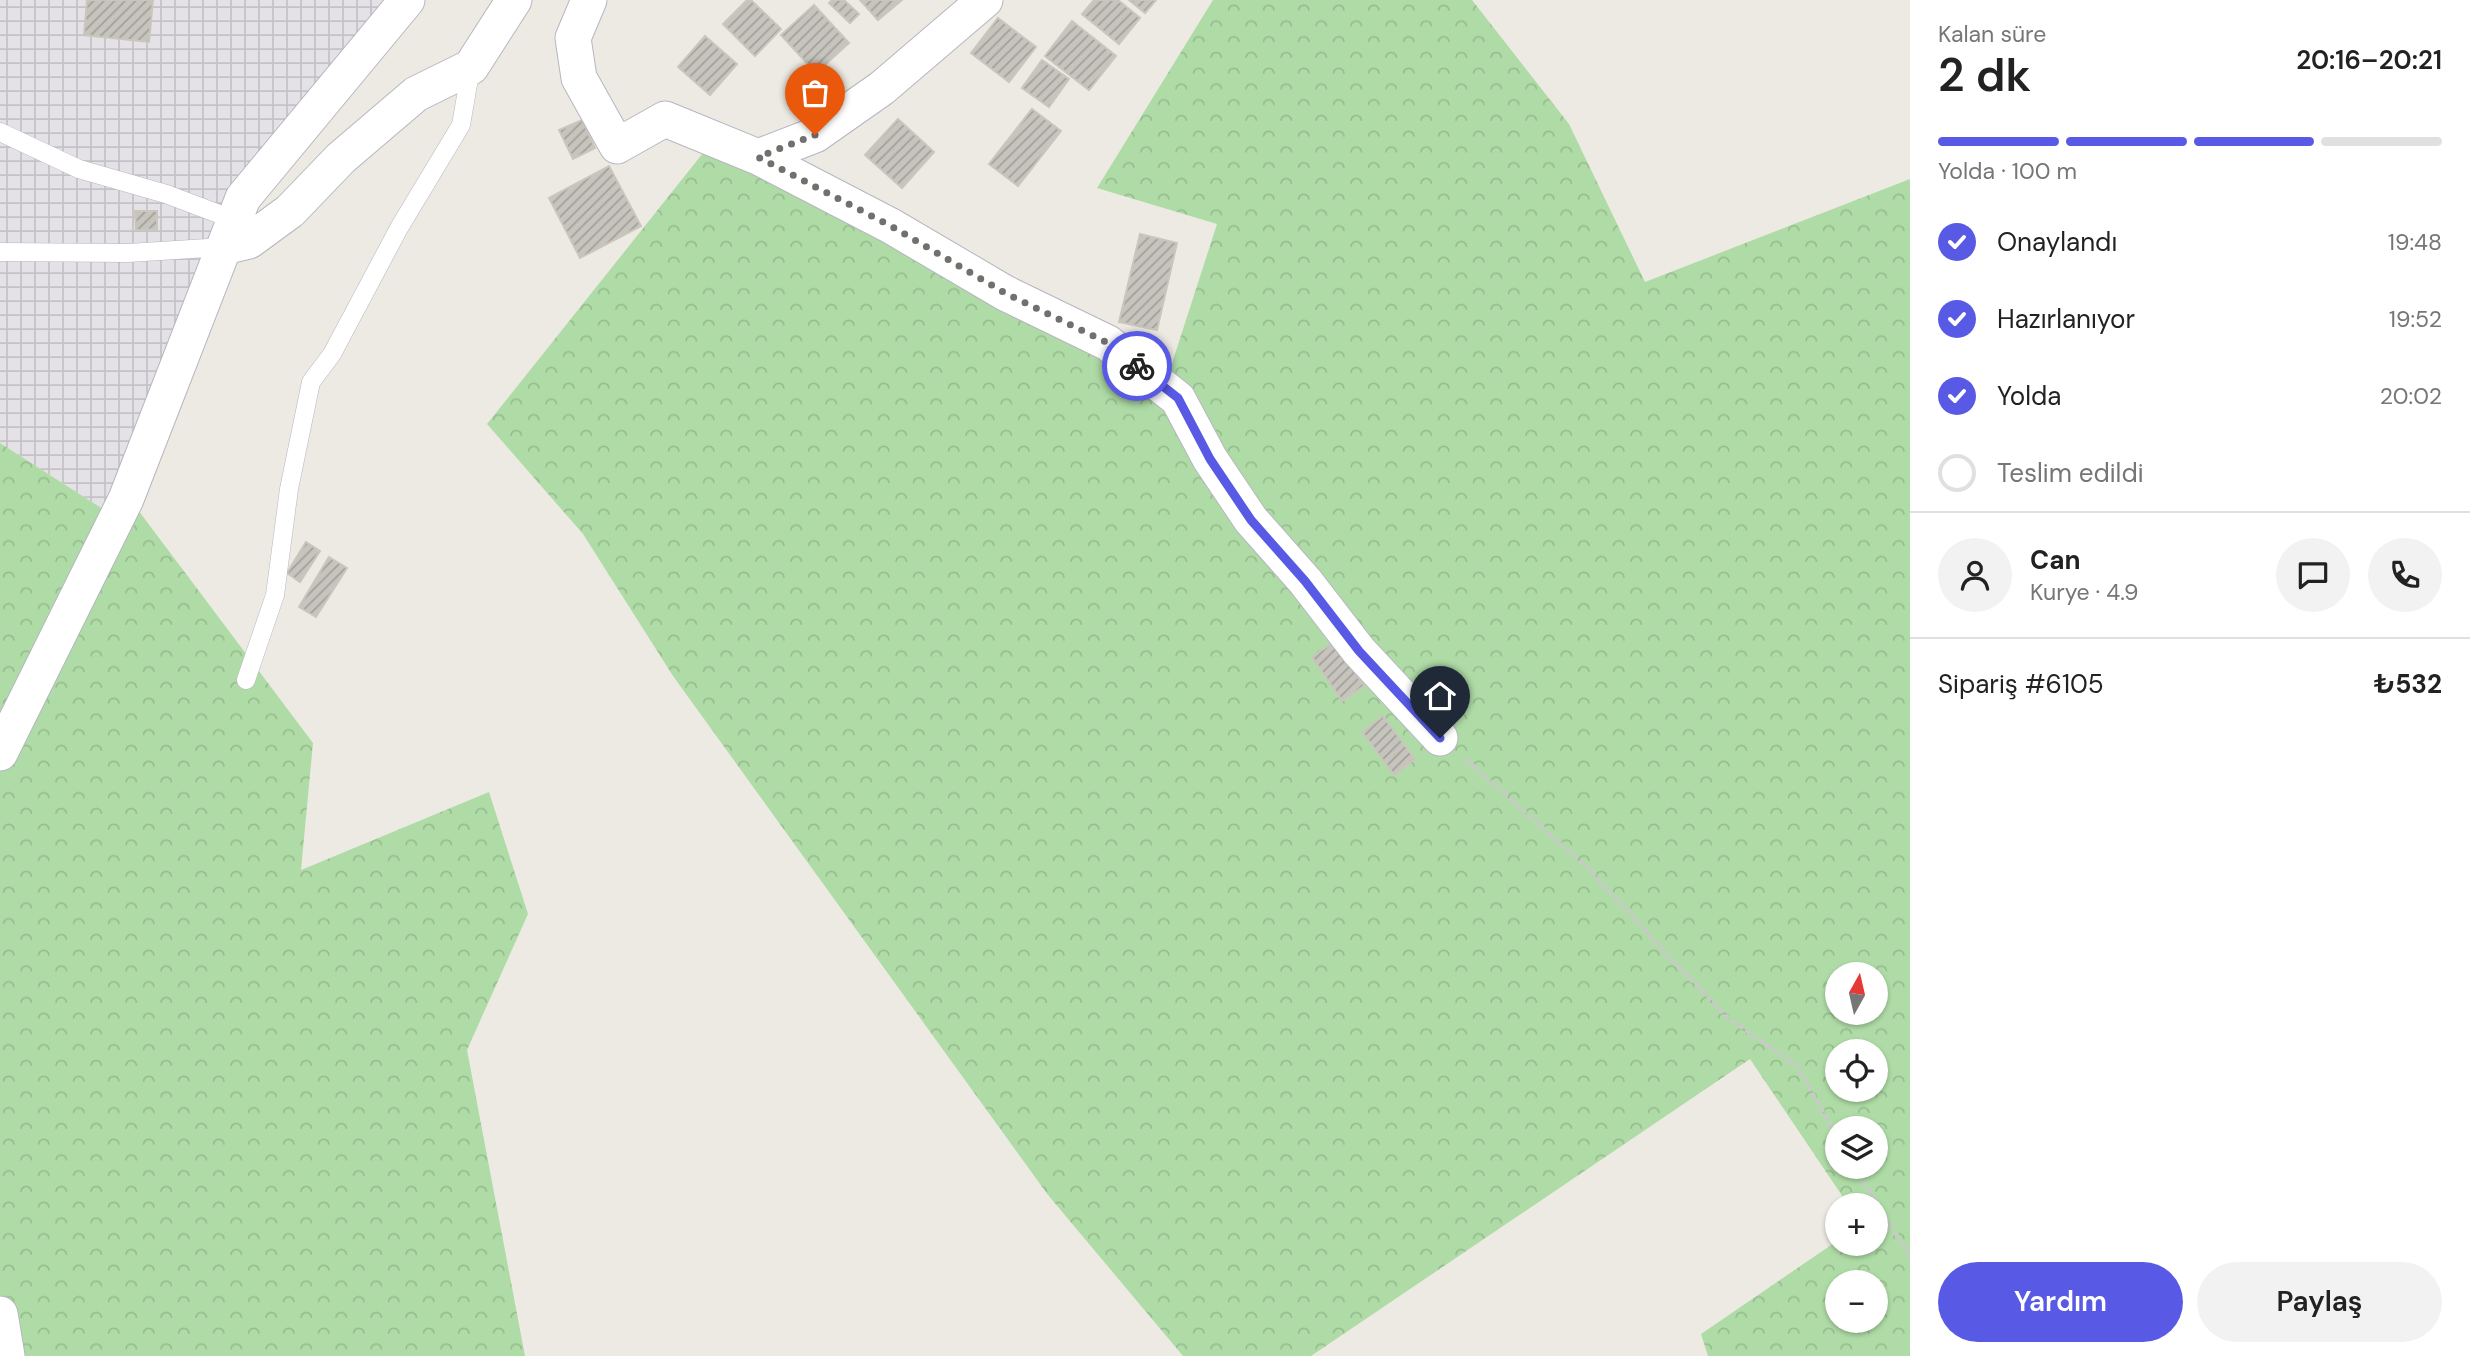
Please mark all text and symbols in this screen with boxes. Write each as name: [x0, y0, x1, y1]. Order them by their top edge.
text: Kalan süre: [1938, 19, 2046, 49]
text: 20:16–20:21: [2296, 43, 2442, 77]
text: 2 dk: [1938, 45, 2031, 105]
pin: [785, 63, 845, 135]
icon: bag: [796, 74, 834, 112]
text: Yolda · 100 m: [1938, 156, 2077, 186]
icon: check: [1938, 223, 1976, 261]
text: Onaylandı: [1997, 225, 2117, 259]
text: 19:48: [2388, 227, 2442, 257]
icon: check: [1938, 300, 1976, 338]
text: Hazırlanıyor: [1997, 302, 2135, 336]
text: 19:52: [2389, 304, 2442, 334]
courier: [1102, 331, 1172, 401]
icon: bike: [1118, 347, 1156, 385]
icon: check: [1938, 377, 1976, 415]
text: Yolda: [1997, 379, 2061, 413]
text: 20:02: [2380, 381, 2442, 411]
text: Teslim edildi: [1997, 456, 2144, 490]
button: person: [1938, 538, 2012, 612]
button: chat: [2276, 538, 2350, 612]
button: phone: [2368, 538, 2442, 612]
text: Can: [2030, 543, 2080, 577]
text: Kurye · 4.9: [2030, 577, 2139, 607]
pin: [1410, 666, 1470, 738]
text: Sipariş #6105: [1938, 667, 2104, 701]
text: ₺532: [2374, 667, 2442, 701]
icon: home: [1421, 677, 1459, 715]
north arrow: [1825, 962, 1888, 1026]
map controls: [1825, 962, 1888, 1333]
button: locate: [1825, 1039, 1888, 1102]
button: layers: [1825, 1116, 1888, 1179]
button: +: [1825, 1193, 1888, 1256]
button: Yardım: [1938, 1262, 2183, 1342]
button: Paylaş: [2197, 1262, 2442, 1342]
button: −: [1825, 1270, 1888, 1333]

